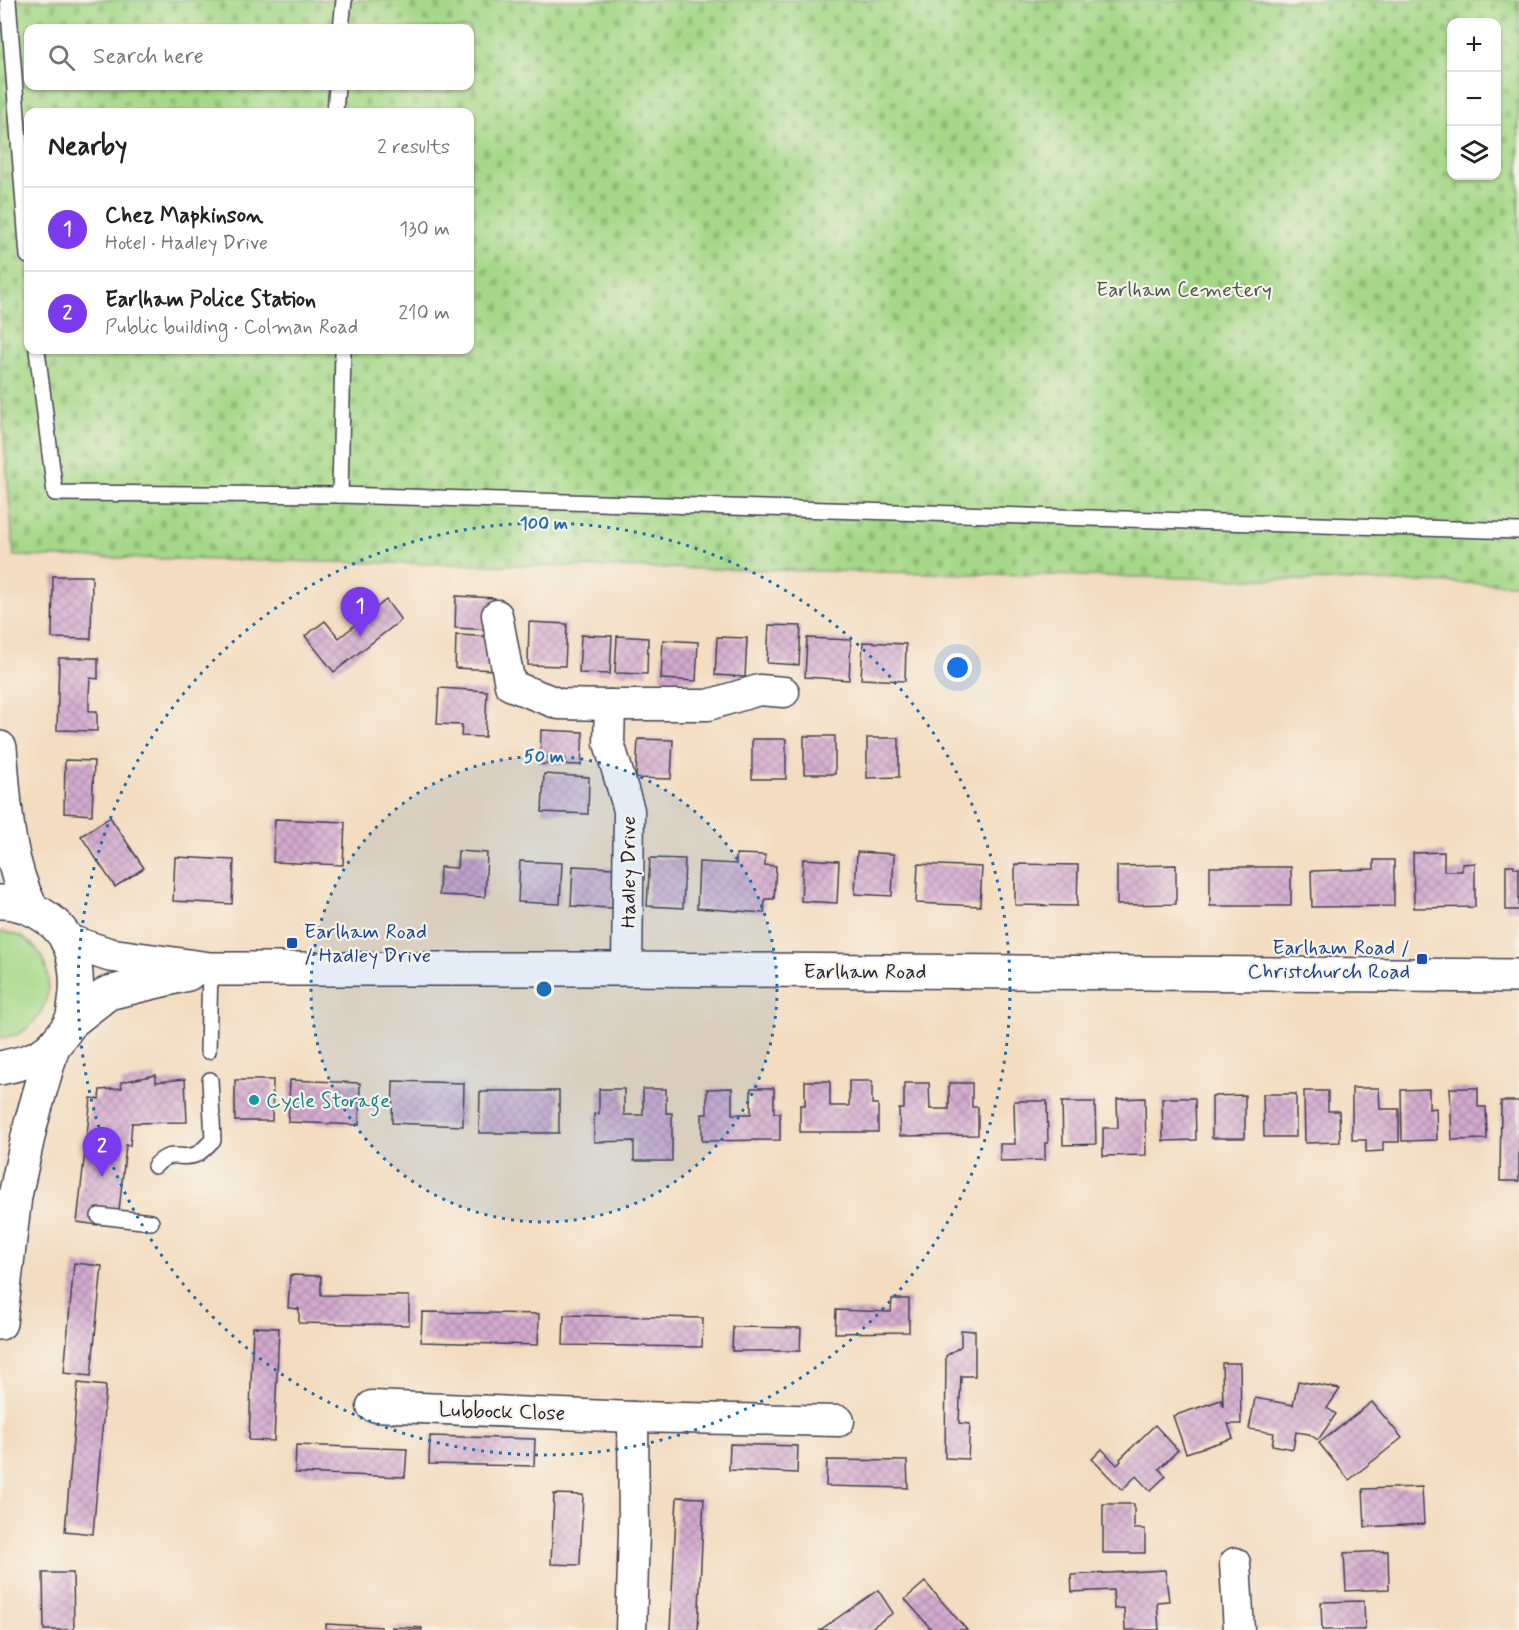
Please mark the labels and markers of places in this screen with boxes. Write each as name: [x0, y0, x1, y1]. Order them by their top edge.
pin: 1: [340, 588, 380, 637]
place label: Earlham Road / Hadley Drive: [304, 918, 431, 970]
place label: Earlham Road / Christchurch Road: [1247, 934, 1410, 986]
marker: Earlham Road / Hadley Drive: [285, 936, 299, 950]
marker: Earlham Road / Christchurch Road: [1415, 952, 1429, 966]
centre of rings: [534, 979, 554, 999]
place label: Cycle Storage: [266, 1087, 390, 1117]
marker: Cycle Storage: [247, 1093, 261, 1107]
pin: 2: [82, 1128, 122, 1177]

